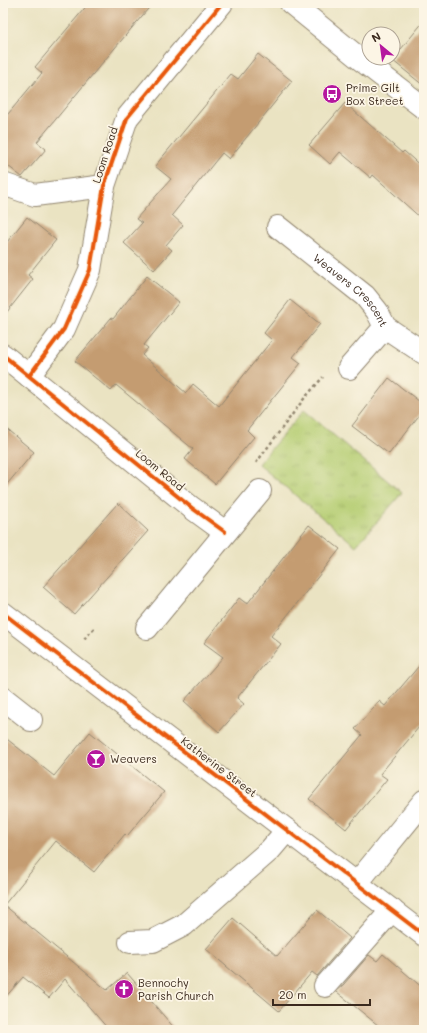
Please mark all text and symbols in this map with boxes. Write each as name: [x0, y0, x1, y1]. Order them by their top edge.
north arrow: [361, 26, 401, 66]
text: N: [369, 28, 383, 45]
place label: Prime Gilt Box Street: [346, 80, 404, 108]
bus stop icon: Prime Gilt Box Street: [321, 83, 343, 105]
street label: Loom Road: [88, 125, 121, 185]
street label: Weavers Crescent: [310, 250, 392, 329]
street label: Loom Road: [133, 445, 188, 494]
street label: Katherine Street: [178, 733, 261, 800]
bar icon: Weavers: [85, 748, 107, 770]
place label: Weavers: [110, 751, 157, 766]
place label: Bennochy Parish Church: [138, 975, 214, 1003]
church icon: Bennochy Parish Church: [113, 978, 135, 1000]
scale bar: [273, 981, 370, 1007]
text: 20 m: [279, 986, 307, 1002]

